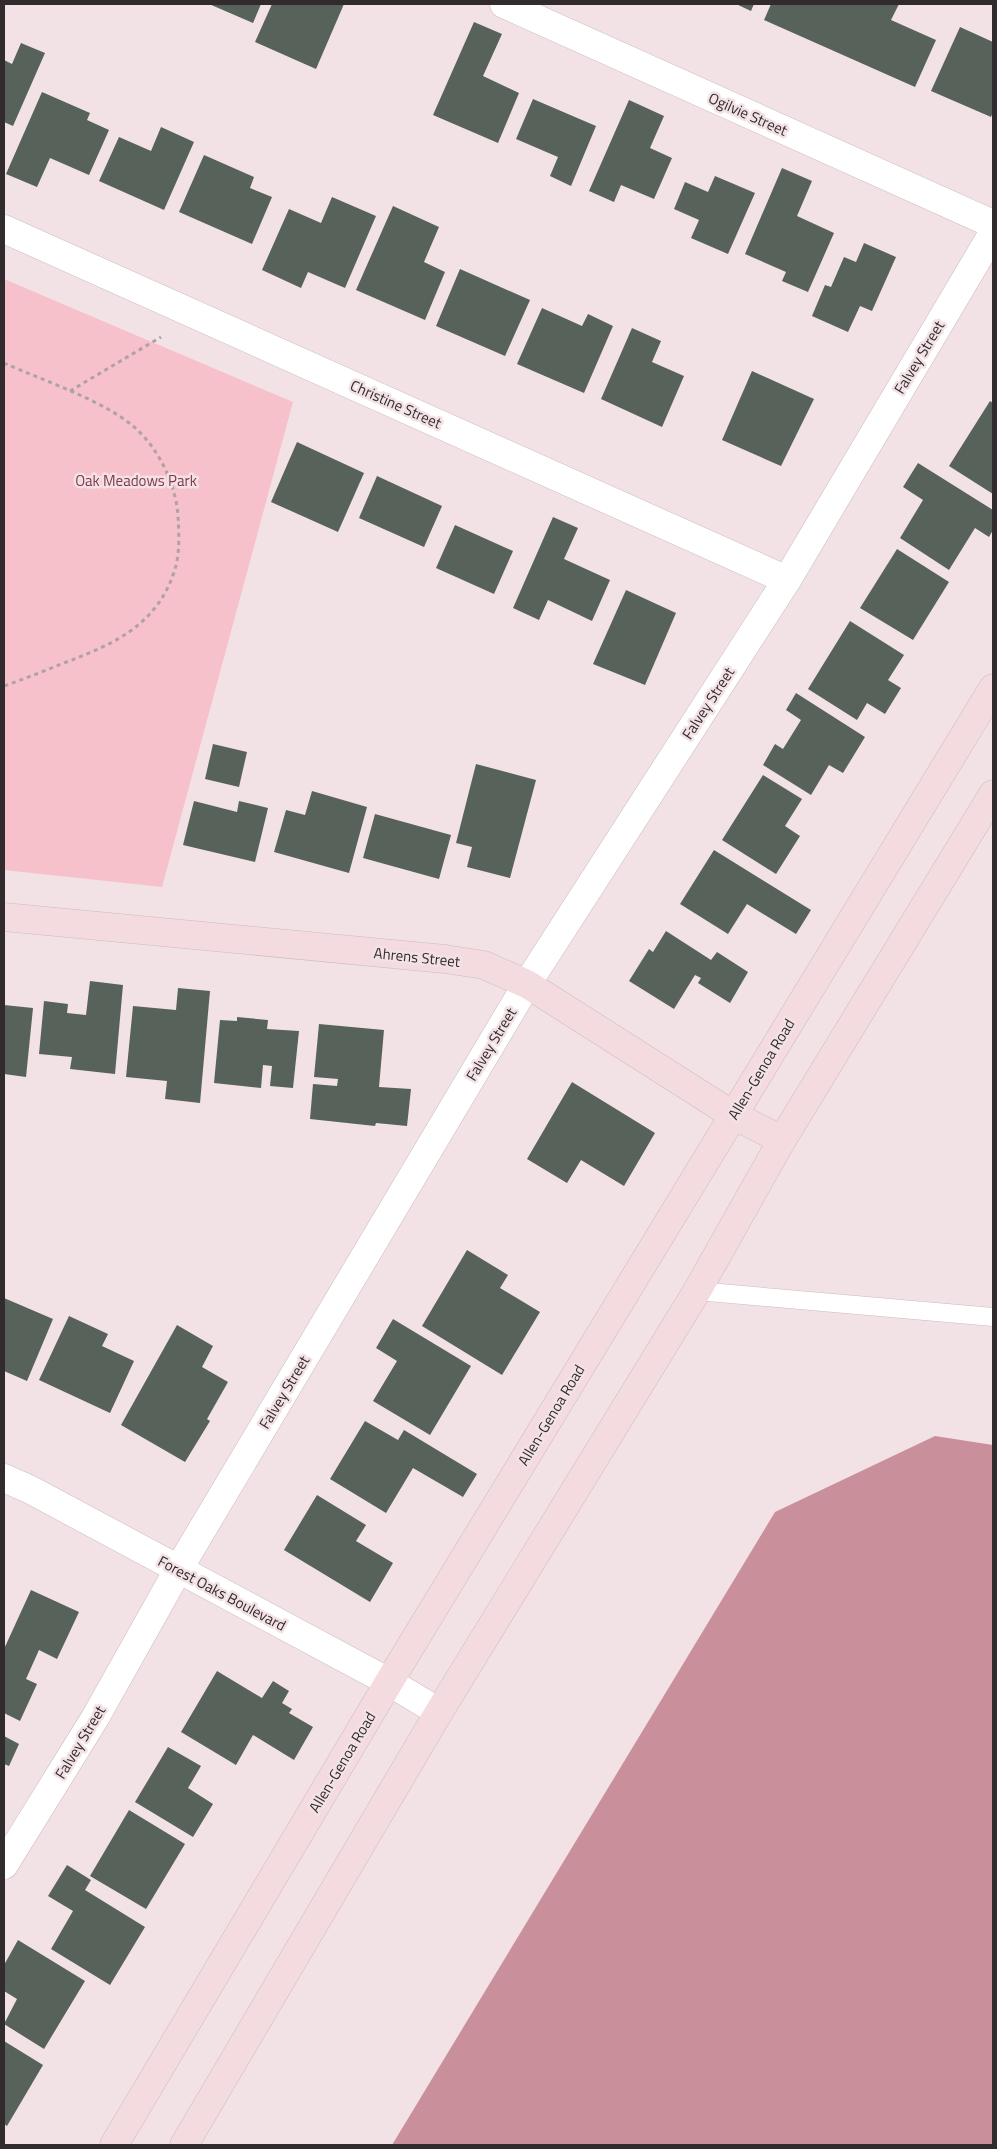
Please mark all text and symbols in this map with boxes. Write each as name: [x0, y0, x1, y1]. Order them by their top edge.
street label: Ogilvie Street: [705, 86, 792, 142]
street label: Falvey Street: [888, 315, 950, 398]
street label: Christine Street: [347, 374, 446, 435]
park label: Oak Meadows Park: [75, 469, 197, 492]
street label: Falvey Street: [676, 662, 740, 744]
street label: Ahrens Street: [373, 941, 462, 973]
street label: Falvey Street: [460, 1002, 522, 1085]
street label: Allen-Genoa Road: [722, 1014, 800, 1124]
street label: Falvey Street: [253, 1350, 315, 1433]
street label: Allen-Genoa Road: [512, 1360, 590, 1470]
street label: Forest Oaks Boulevard: [154, 1549, 290, 1637]
street label: Falvey Street: [49, 1700, 111, 1783]
street label: Allen-Genoa Road: [303, 1707, 381, 1817]

